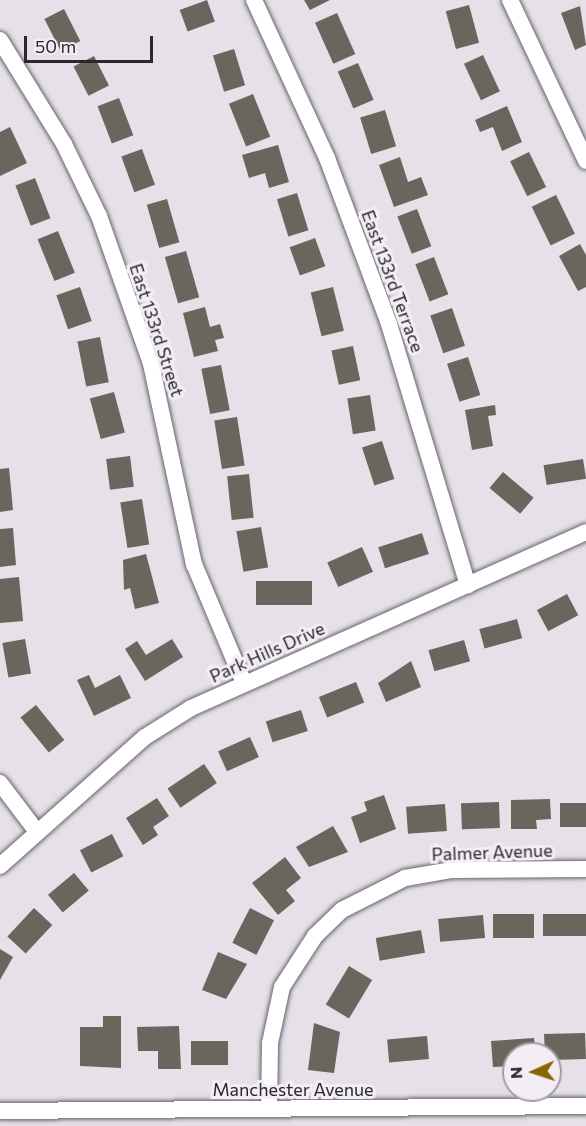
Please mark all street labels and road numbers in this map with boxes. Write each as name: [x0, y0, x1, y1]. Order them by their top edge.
street label: East 133rd Terrace: [357, 207, 429, 355]
street label: East 133rd Street: [125, 261, 189, 399]
street label: Park Hills Drive: [206, 617, 328, 687]
street label: Palmer Avenue: [431, 839, 553, 865]
street label: Manchester Avenue: [212, 1078, 374, 1100]

